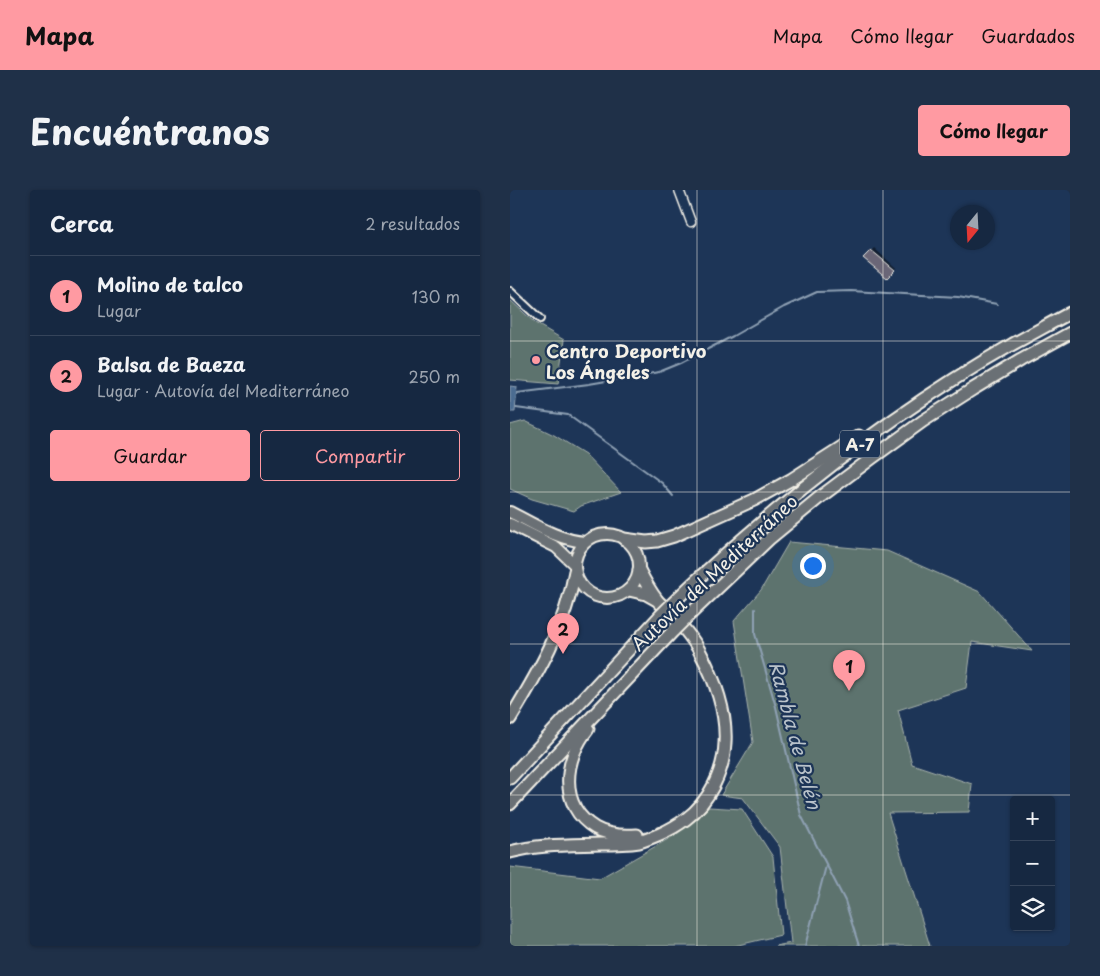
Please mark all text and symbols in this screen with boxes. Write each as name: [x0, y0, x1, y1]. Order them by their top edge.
text: Mapa: [25, 17, 94, 53]
text: Mapa: [773, 22, 822, 49]
text: Cómo llegar: [850, 22, 953, 49]
text: Guardados: [981, 22, 1075, 49]
text: Encuéntranos: [30, 104, 270, 157]
button: Cómo llegar: [918, 105, 1070, 156]
north arrow: [950, 205, 995, 250]
text: Cerca: [50, 207, 114, 239]
text: 2 resultados: [366, 211, 460, 235]
text: Molino de talco: [97, 270, 243, 298]
text: 1: [62, 284, 70, 308]
text: 130 m: [412, 284, 460, 308]
text: Lugar: [97, 298, 141, 322]
place label: Centro Deportivo Los Ángeles: [546, 337, 707, 385]
text: Balsa de Baeza: [97, 350, 246, 378]
marker: Centro Deportivo Los Ángeles: [530, 354, 542, 366]
text: 2: [60, 364, 72, 388]
text: 250 m: [409, 364, 460, 388]
text: Lugar · Autovía del Mediterráneo: [97, 378, 349, 402]
button: Guardar: [50, 430, 250, 481]
button: Compartir: [260, 430, 460, 481]
road number: A-7: [840, 430, 880, 458]
street label: Autovía del Mediterráneo: [625, 487, 803, 657]
your location: [800, 553, 826, 579]
pin: 2: [547, 613, 579, 654]
pin: 1: [833, 650, 865, 691]
water label: Rambla de Belén: [763, 658, 830, 813]
map controls: [1010, 796, 1055, 931]
button: +: [1010, 796, 1055, 841]
button: −: [1010, 841, 1055, 886]
button: layers: [1010, 886, 1055, 931]

